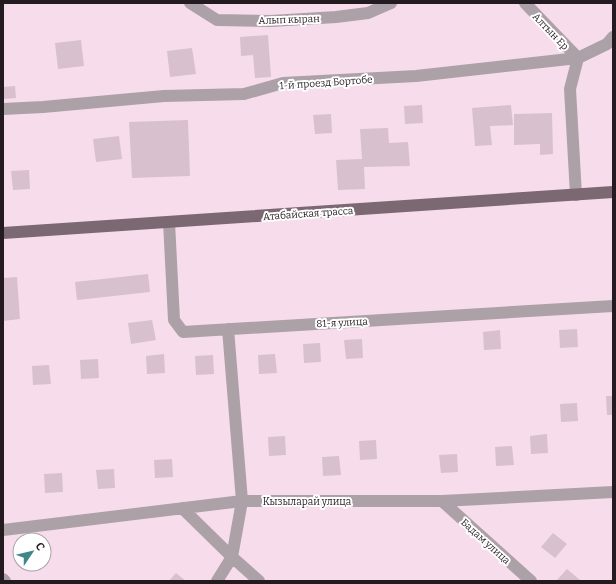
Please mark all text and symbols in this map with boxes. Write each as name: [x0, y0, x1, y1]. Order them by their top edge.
street label: Алтын Ер: [530, 11, 571, 53]
street label: Алып кыран: [258, 13, 320, 27]
street label: 1-й проезд Бортобе: [279, 73, 373, 92]
street label: Атабайская трасса: [262, 204, 354, 223]
street label: 81-я улица: [316, 316, 369, 330]
street label: Кызыларай улица: [263, 496, 352, 508]
street label: Бадам улица: [458, 517, 513, 567]
north arrow: [12, 532, 52, 572]
text: С: [32, 540, 47, 553]

